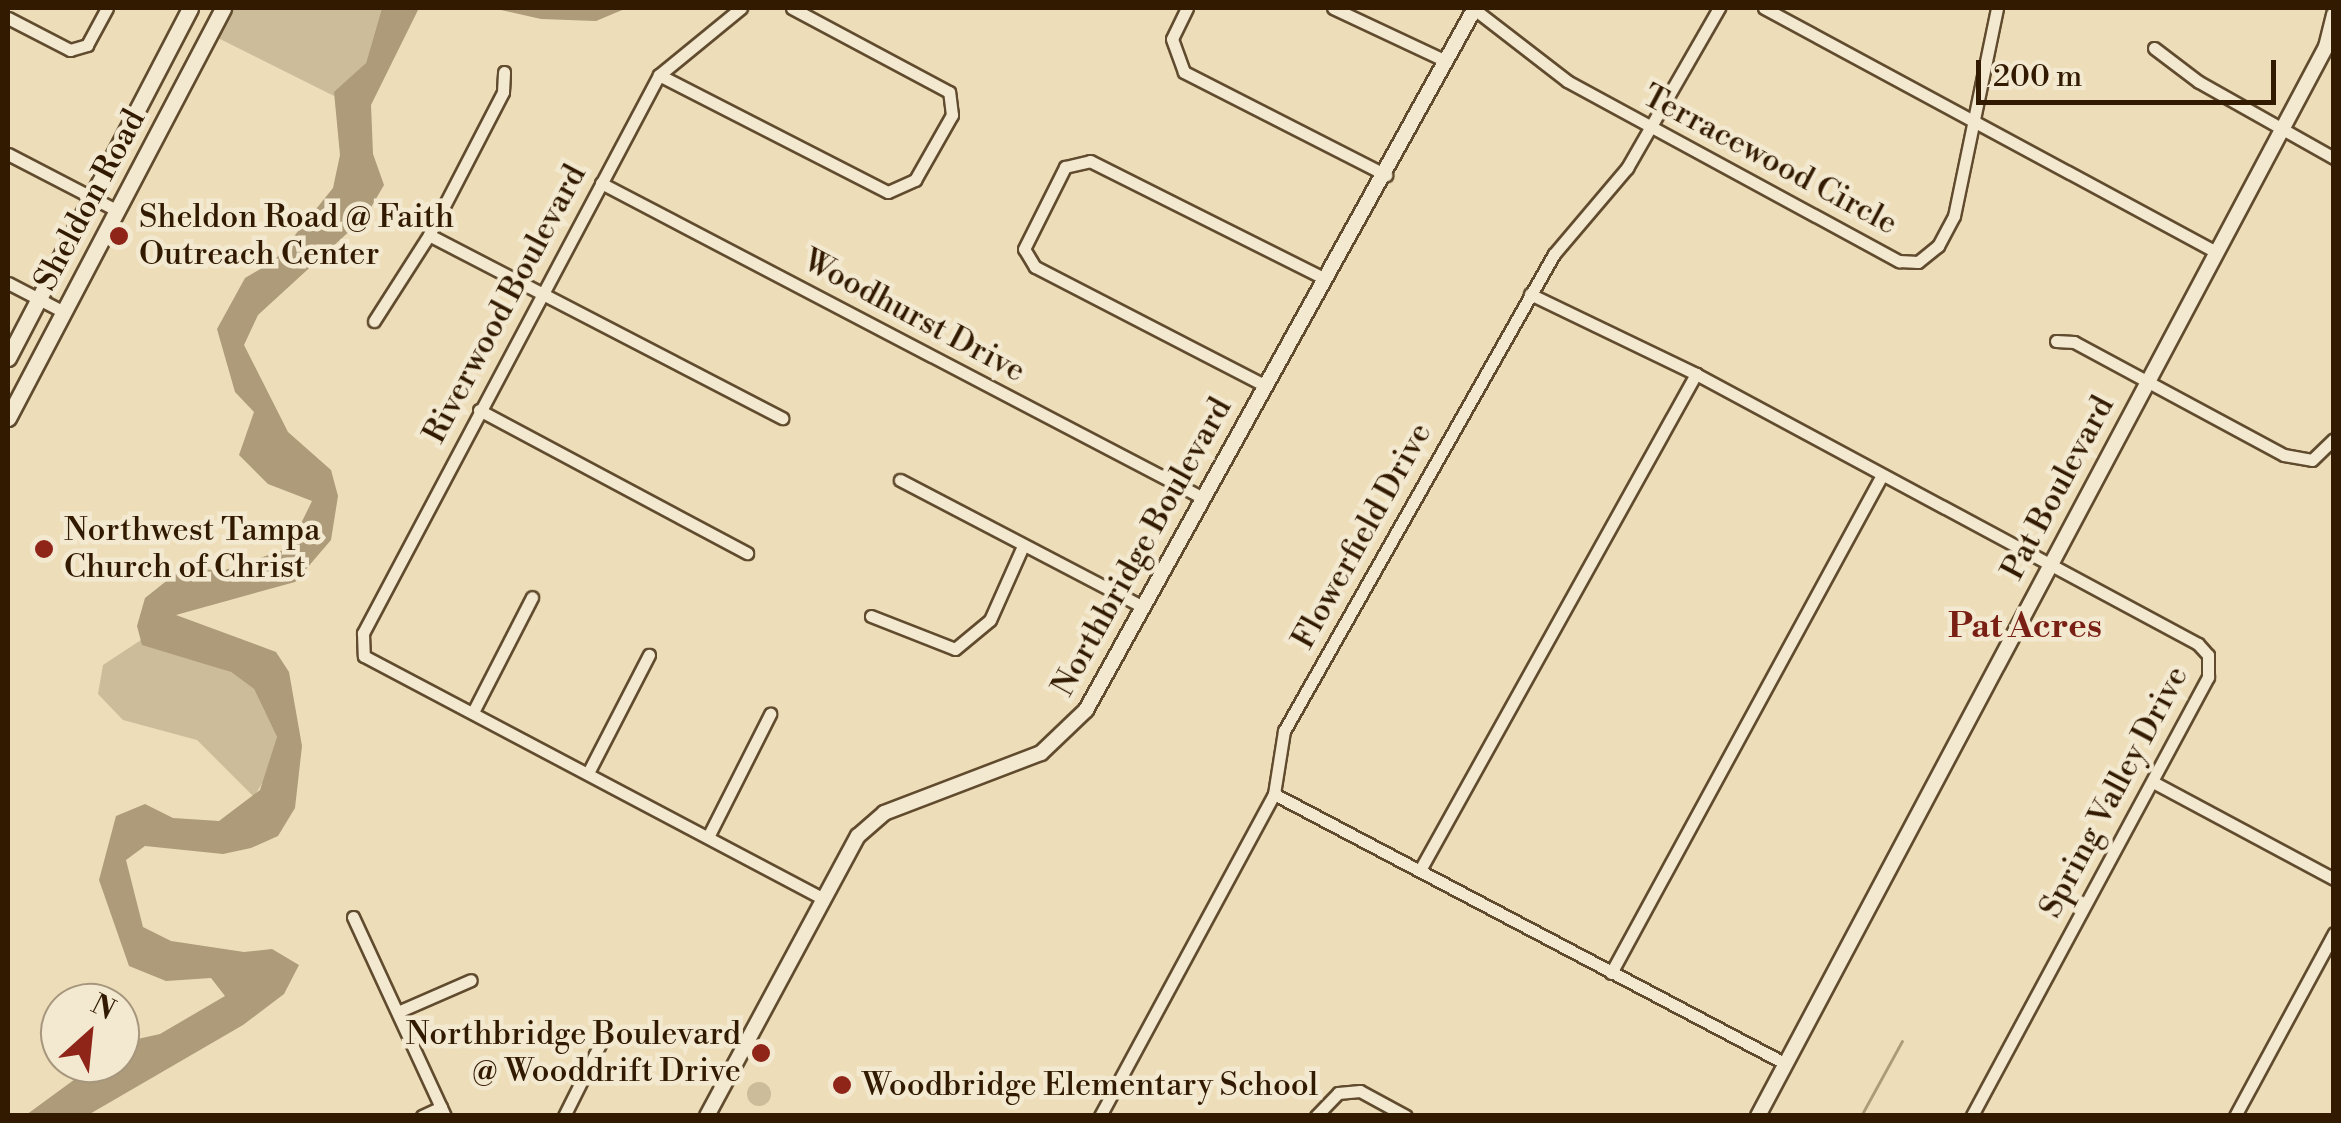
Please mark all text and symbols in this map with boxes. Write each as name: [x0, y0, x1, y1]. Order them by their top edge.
scale bar: [1981, 40, 2281, 102]
text: 200 m: [1993, 58, 2082, 96]
street label: Terracewood Circle: [1636, 77, 1904, 243]
street label: Sheldon Road: [26, 103, 154, 297]
street label: Riverwood Boulevard: [415, 158, 595, 450]
place label: Sheldon Road @ Faith Outreach Center: [139, 199, 454, 274]
marker: Sheldon Road @ Faith Outreach Center: [108, 225, 130, 247]
street label: Woodhurst Drive: [796, 241, 1032, 391]
street label: Pat Boulevard: [1994, 390, 2122, 586]
street label: Northbridge Boulevard: [1044, 391, 1240, 703]
street label: Flowerfield Drive: [1284, 416, 1440, 656]
place label: Northwest Tampa Church of Christ: [64, 512, 320, 587]
marker: Northwest Tampa Church of Christ: [33, 538, 55, 560]
district label: Pat Acres: [1948, 606, 2102, 648]
street label: Spring Valley Drive: [2032, 660, 2196, 924]
north arrow: [40, 983, 140, 1083]
text: N: [85, 987, 121, 1028]
place label: Northbridge Boulevard @ Wooddrift Drive: [406, 1016, 741, 1091]
marker: Northbridge Boulevard @ Wooddrift Drive: [750, 1042, 772, 1064]
place label: Woodbridge Elementary School: [862, 1066, 1318, 1104]
marker: Woodbridge Elementary School: [831, 1074, 853, 1096]

